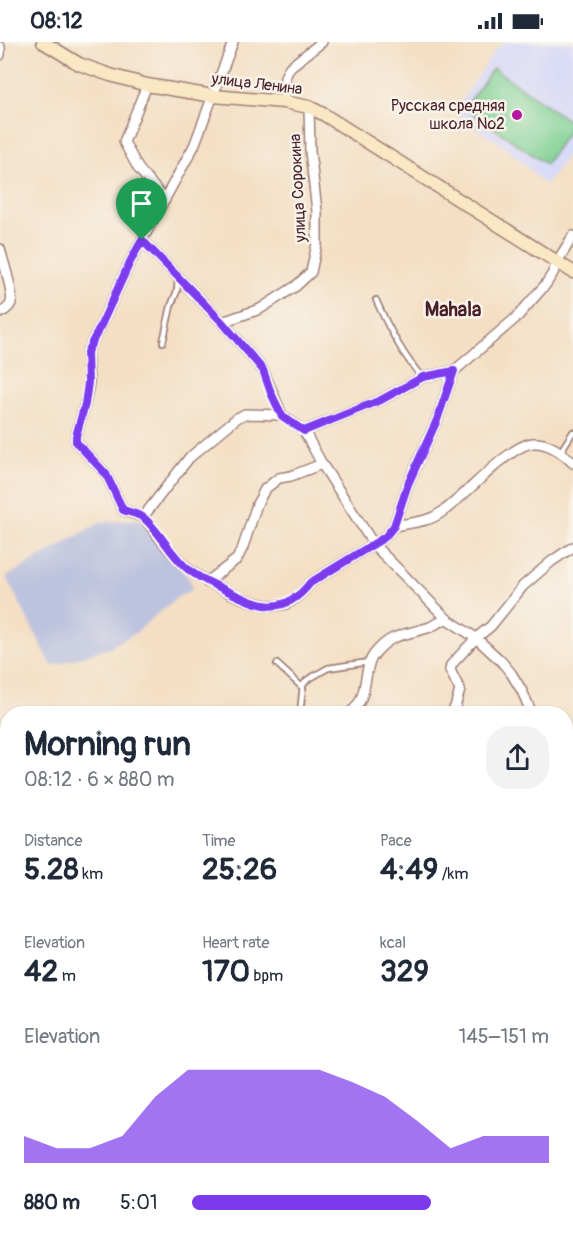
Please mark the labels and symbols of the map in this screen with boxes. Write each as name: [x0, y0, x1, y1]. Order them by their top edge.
street label: улица Ленина: [209, 68, 304, 99]
place label: Русская средняя школа №2: [391, 96, 505, 134]
marker: Русская средняя школа №2: [510, 108, 524, 122]
street label: улица Сорокина: [285, 133, 311, 244]
pin: [116, 178, 167, 240]
district label: Mahala: [425, 297, 481, 322]

